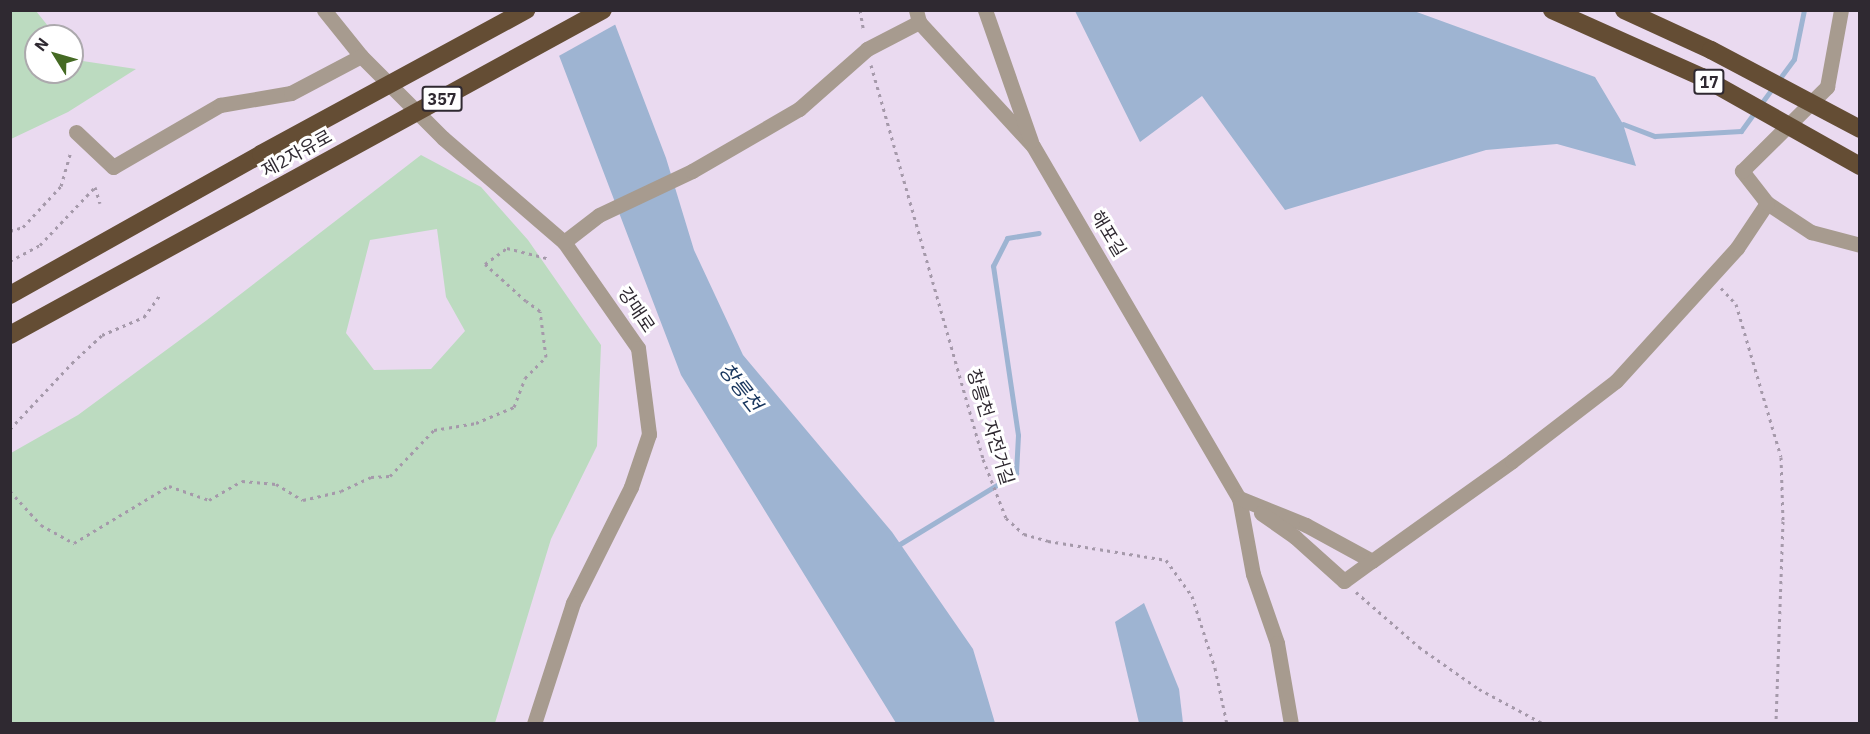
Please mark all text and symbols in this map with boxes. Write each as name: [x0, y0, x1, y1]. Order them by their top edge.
north arrow: [24, 24, 84, 84]
text: N: [30, 34, 53, 55]
road number: 17: [1692, 69, 1726, 95]
road number: 357: [421, 86, 463, 112]
street label: 제2자유로: [258, 126, 336, 182]
street label: 해포길: [1086, 207, 1130, 261]
street label: 강매로: [613, 283, 659, 337]
water label: 창릉천: [715, 358, 767, 416]
street label: 창릉천 자전거길: [962, 366, 1018, 488]

